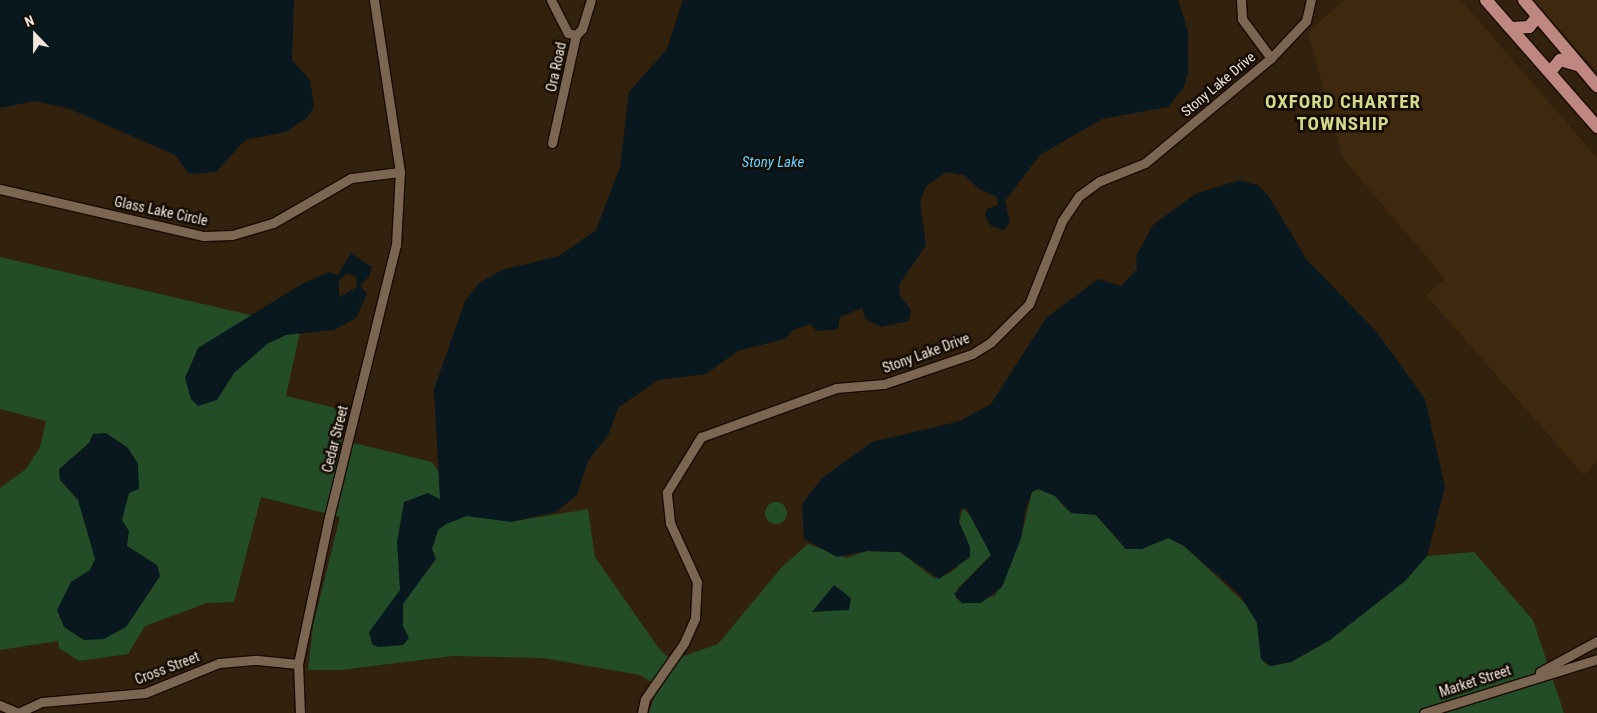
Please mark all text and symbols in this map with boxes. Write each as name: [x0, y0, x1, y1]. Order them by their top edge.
north arrow: [10, 10, 60, 60]
text: N: [22, 12, 36, 30]
street label: Ora Road: [543, 41, 569, 93]
street label: Stony Lake Drive: [1178, 48, 1258, 120]
district label: OXFORD CHARTER TOWNSHIP: [1263, 91, 1423, 135]
water label: Stony Lake: [742, 154, 804, 172]
street label: Glass Lake Circle: [113, 193, 209, 229]
street label: Stony Lake Drive: [880, 329, 972, 377]
street label: Cedar Street: [319, 404, 351, 474]
street label: Cross Street: [132, 648, 202, 688]
street label: Market Street: [1437, 662, 1513, 700]

